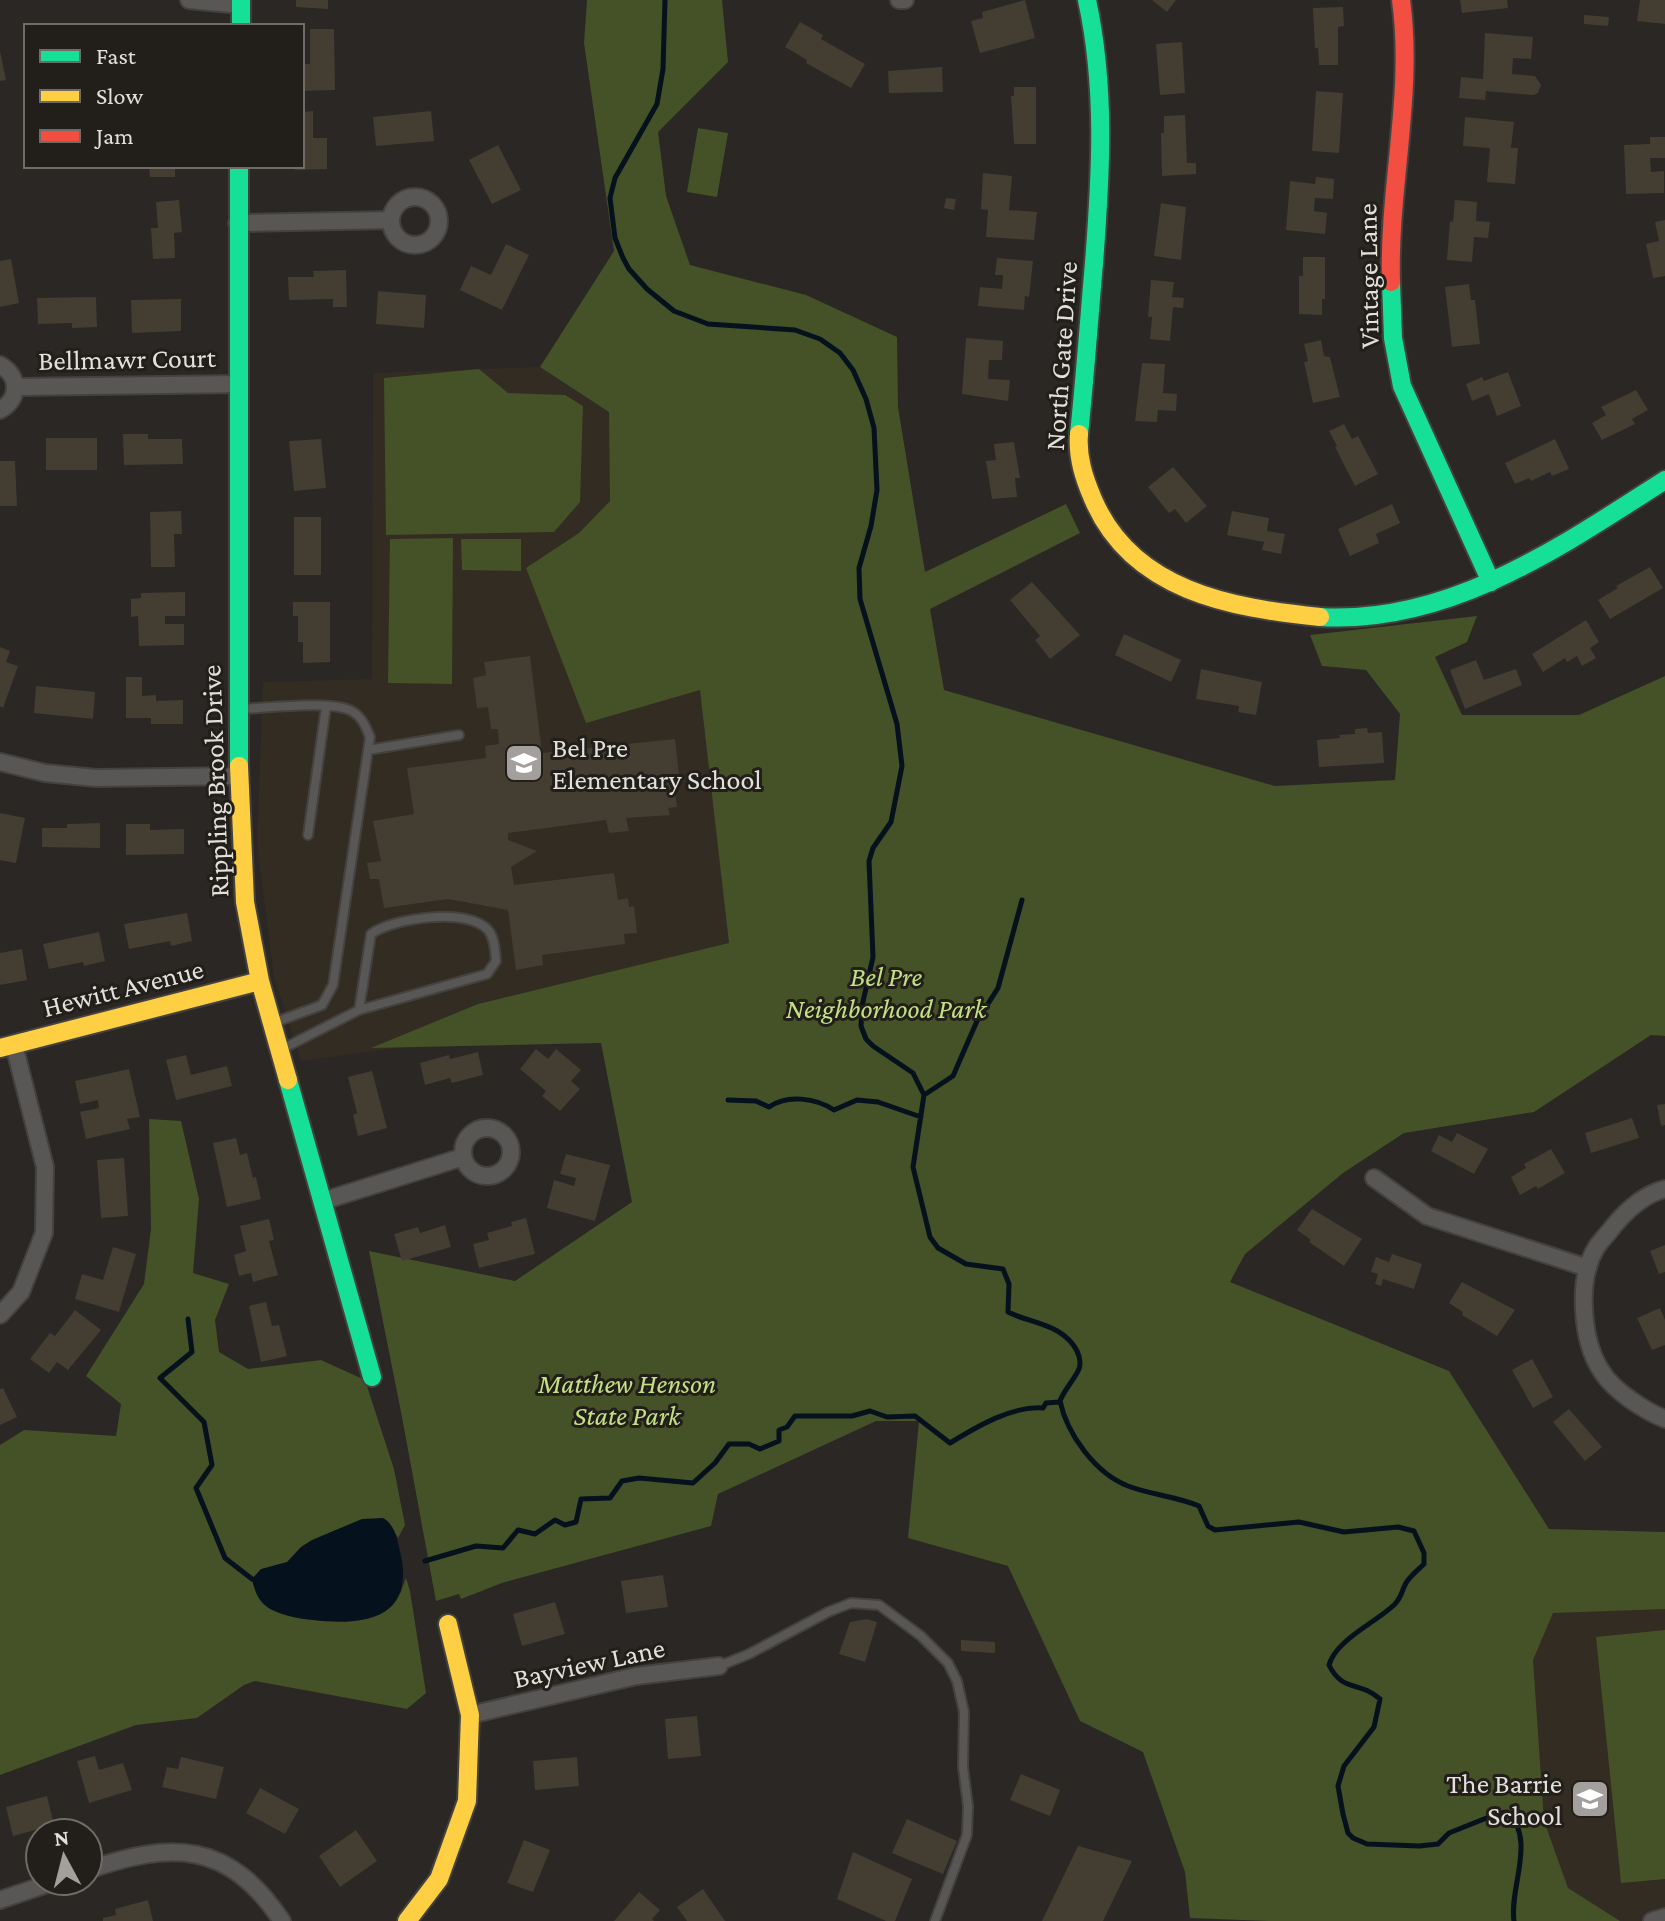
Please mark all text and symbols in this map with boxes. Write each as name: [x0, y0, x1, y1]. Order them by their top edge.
legend: [24, 24, 304, 168]
text: Fast: [96, 42, 137, 69]
text: Slow: [96, 82, 143, 109]
text: Jam: [94, 122, 134, 149]
street label: Vintage Lane: [1351, 203, 1385, 349]
street label: North Gate Drive: [1039, 260, 1083, 452]
street label: Bellmawr Court: [38, 342, 217, 376]
street label: Rippling Brook Drive: [195, 664, 235, 898]
place label: Bel Pre Elementary School: [552, 732, 762, 795]
school or university icon: Bel Pre Elementary School: [503, 742, 545, 784]
street label: Hewitt Avenue: [39, 953, 207, 1023]
park label: Bel Pre Neighborhood Park: [786, 961, 988, 1024]
park label: Matthew Henson State Park: [537, 1368, 716, 1431]
street label: Bayview Lane: [510, 1632, 668, 1694]
place label: The Barrie School: [1446, 1768, 1562, 1831]
school or university icon: The Barrie School: [1569, 1778, 1611, 1820]
north arrow: [24, 1817, 104, 1897]
text: N: [53, 1824, 71, 1851]

